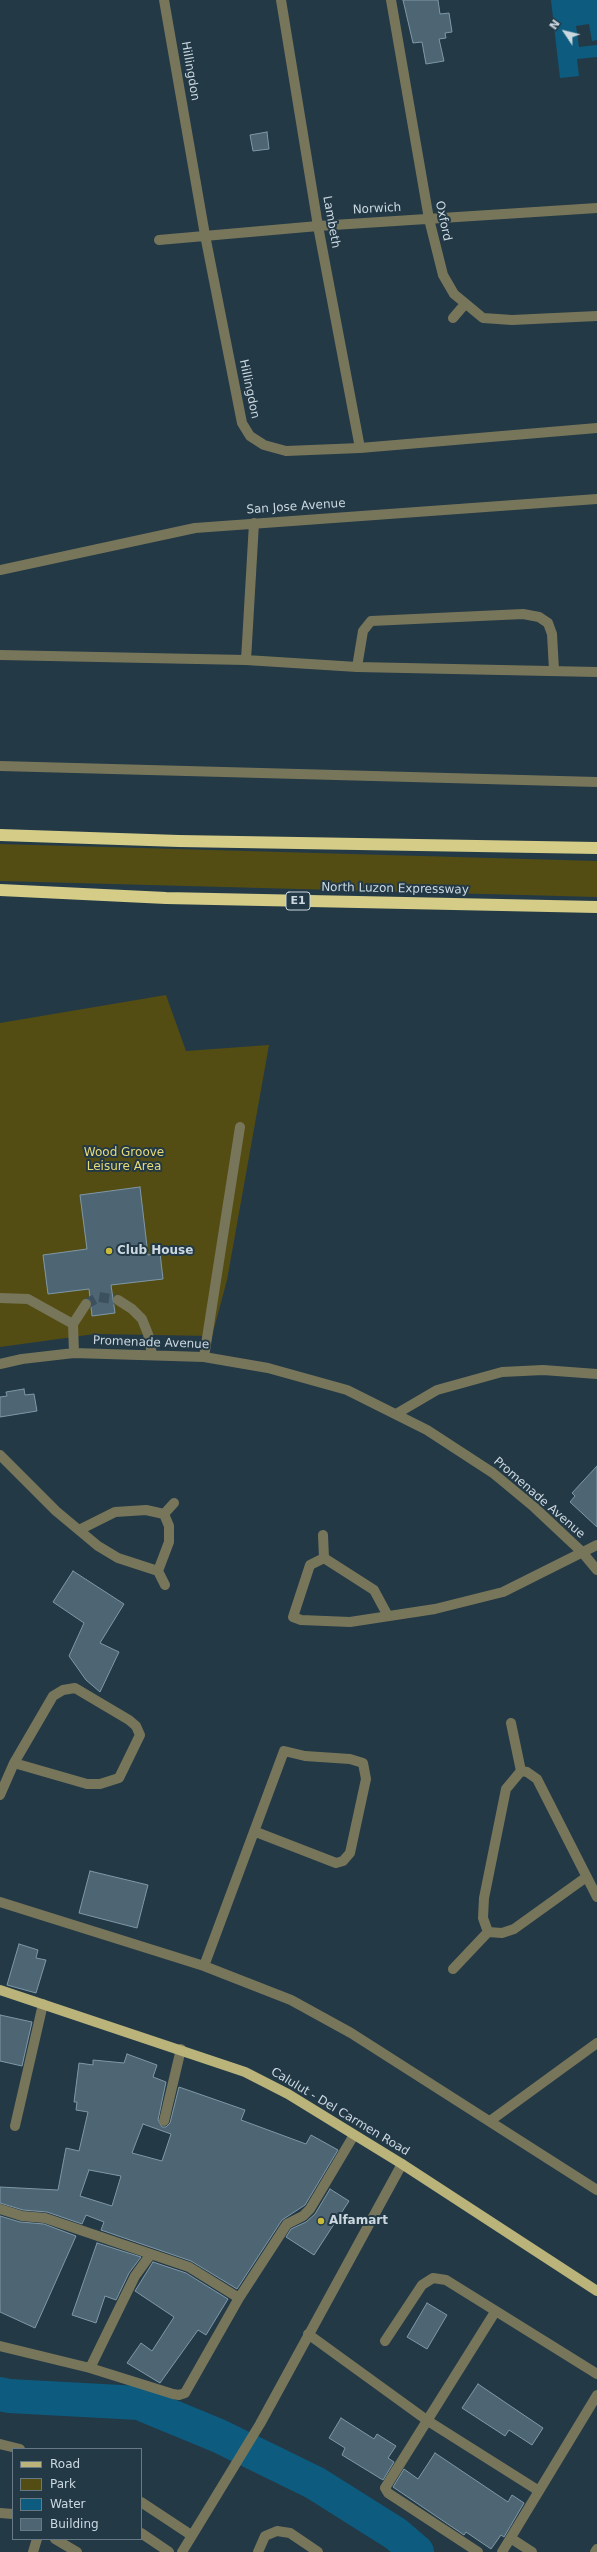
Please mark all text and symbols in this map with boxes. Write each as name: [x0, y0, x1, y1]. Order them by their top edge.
north arrow: [545, 12, 585, 52]
text: N: [547, 17, 563, 32]
street label: Hillingdon: [178, 40, 202, 102]
street label: Lambeth: [319, 195, 343, 249]
street label: Oxford: [432, 200, 454, 242]
street label: Norwich: [352, 201, 402, 217]
street label: Hillingdon: [236, 358, 262, 420]
street label: San Jose Avenue: [246, 496, 346, 518]
street label: North Luzon Expressway: [321, 881, 469, 897]
road number: E1: [286, 892, 310, 910]
park label: Wood Groove Leisure Area: [84, 1146, 164, 1174]
place label: Club House: [117, 1244, 193, 1258]
marker: Club House: [104, 1246, 114, 1256]
street label: Promenade Avenue: [93, 1334, 209, 1352]
street label: Promenade Avenue: [490, 1454, 588, 1542]
street label: Calulut - Del Carmen Road: [268, 2065, 412, 2159]
place label: Alfamart: [329, 2214, 388, 2228]
marker: Alfamart: [316, 2216, 326, 2226]
legend: [12, 2448, 142, 2540]
text: Road: [50, 2457, 80, 2471]
text: Park: [50, 2477, 76, 2491]
text: Water: [50, 2497, 85, 2511]
text: Building: [50, 2517, 99, 2531]

